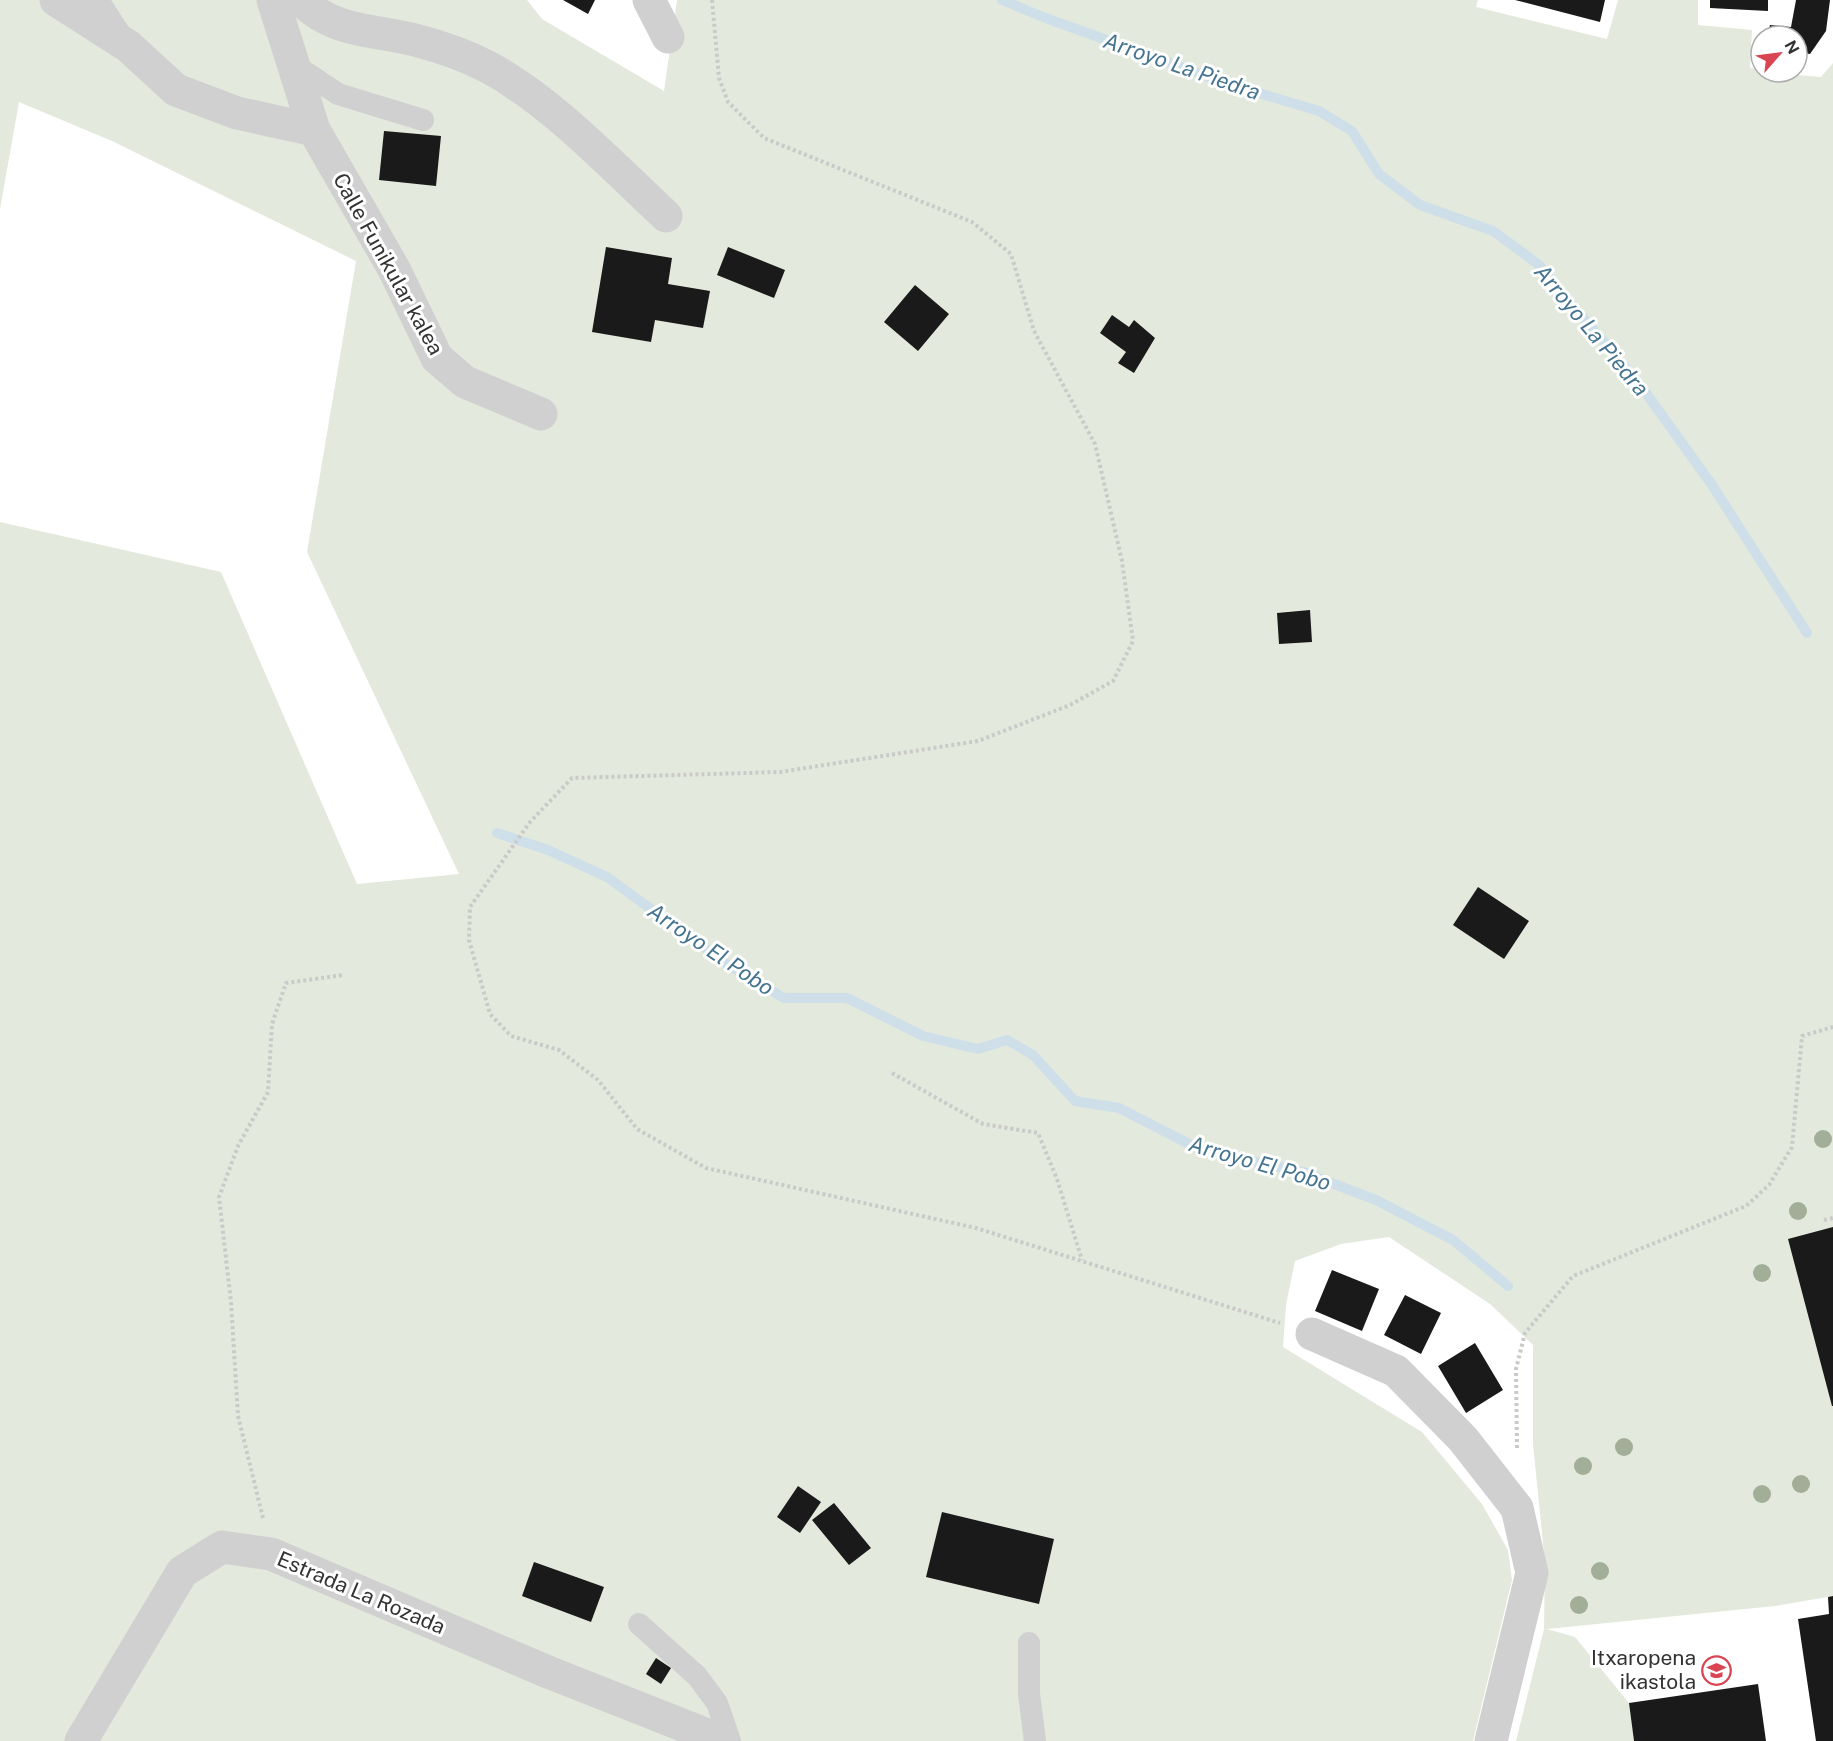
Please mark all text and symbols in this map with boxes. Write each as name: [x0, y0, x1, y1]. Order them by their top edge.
north arrow: [1749, 24, 1809, 84]
water label: Arroyo La Piedra: [1100, 27, 1264, 105]
text: N: [1780, 37, 1803, 57]
street label: Calle Funikular kalea: [328, 168, 449, 359]
water label: Arroyo La Piedra: [1529, 259, 1655, 401]
water label: Arroyo El Pobo: [643, 897, 779, 1001]
water label: Arroyo El Pobo: [1186, 1130, 1334, 1196]
street label: Estrada La Rozada: [273, 1546, 449, 1639]
place label: Itxaropena ikastola: [1591, 1645, 1696, 1694]
school or university icon: Itxaropena ikastola: [1701, 1654, 1733, 1686]

